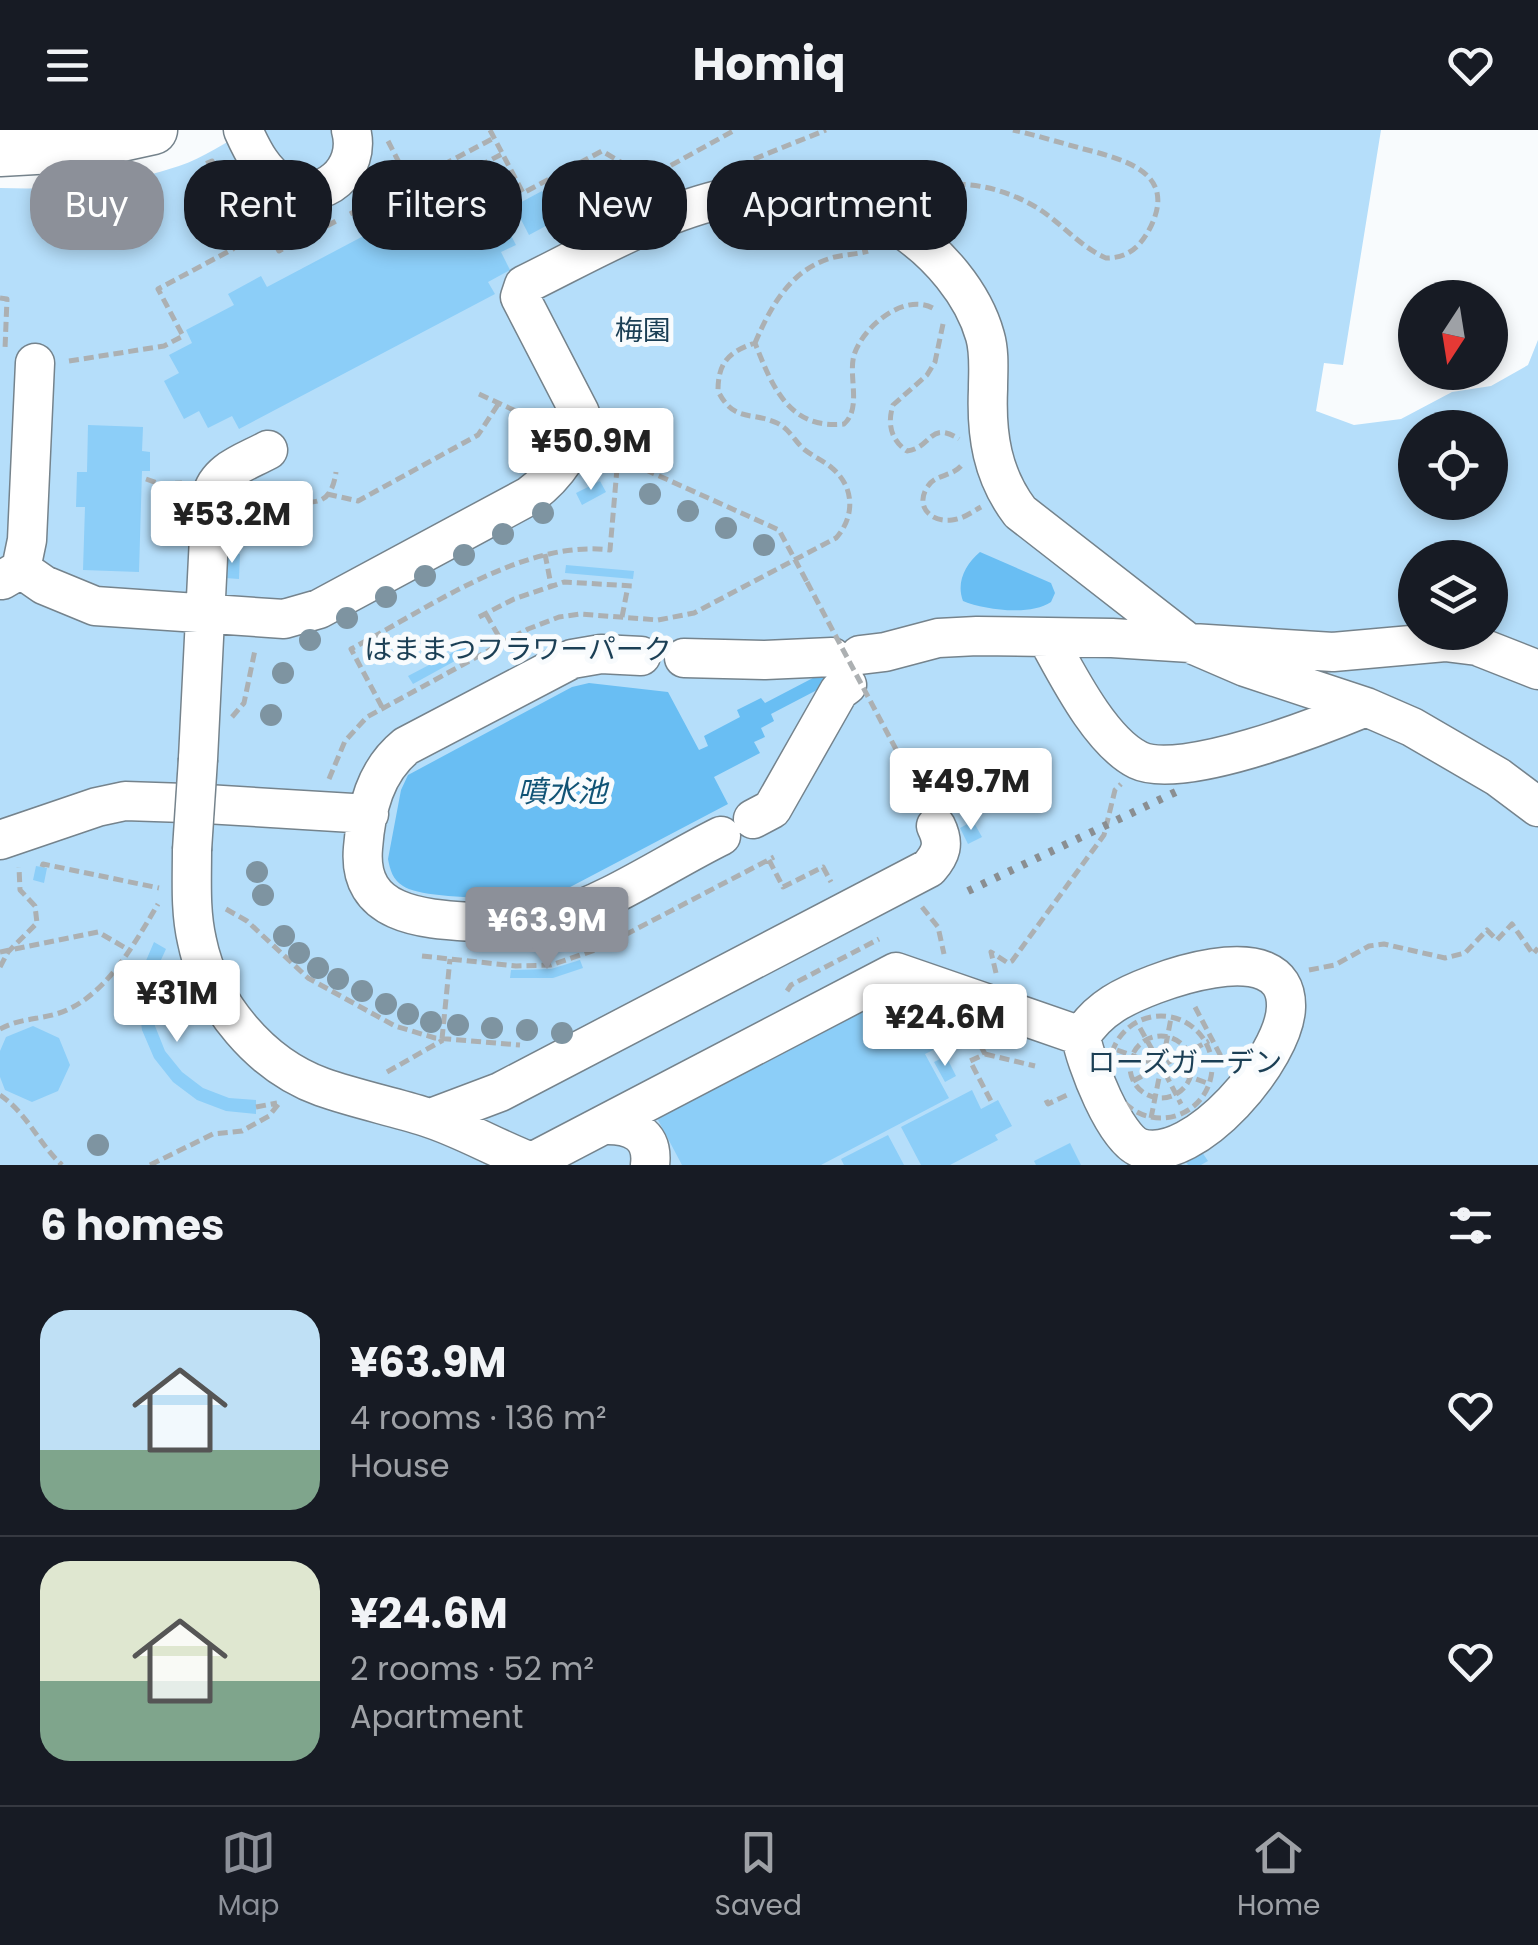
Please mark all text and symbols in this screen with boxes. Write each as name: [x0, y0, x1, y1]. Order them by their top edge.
text: Homiq: [692, 33, 846, 96]
icon: menu: [40, 38, 95, 93]
icon: heart: [1443, 38, 1498, 93]
chip: Buy: [30, 160, 164, 250]
chip: Rent: [184, 160, 332, 250]
chip: Filters: [352, 160, 522, 250]
chip: New: [542, 160, 687, 250]
chip: Apartment: [707, 160, 967, 250]
north arrow: [1398, 280, 1508, 390]
map controls: [1398, 280, 1508, 650]
park label: 梅園: [615, 311, 671, 350]
pin: ¥50.9M: [510, 408, 672, 493]
button: locate: [1398, 410, 1508, 520]
text: ¥50.9M: [530, 418, 652, 463]
pin: ¥53.2M: [151, 481, 313, 566]
text: ¥53.2M: [173, 491, 291, 536]
button: layers: [1398, 540, 1508, 650]
park label: はままつフラワーパーク: [364, 630, 672, 669]
pin: ¥49.7M: [890, 748, 1052, 833]
text: ¥49.7M: [912, 758, 1030, 803]
water label: 噴水池: [517, 770, 610, 813]
pin: ¥63.9M: [466, 887, 628, 972]
text: ¥63.9M: [487, 897, 607, 942]
pin: ¥31M: [118, 960, 236, 1045]
text: ¥31M: [136, 970, 218, 1015]
pin: ¥24.6M: [864, 984, 1026, 1069]
text: ¥24.6M: [885, 994, 1005, 1039]
park label: ローズガーデン: [1088, 1043, 1282, 1082]
text: 6 homes: [40, 1196, 225, 1255]
icon: filters: [1443, 1198, 1498, 1253]
text: ¥63.9M: [350, 1333, 507, 1392]
icon: home: [120, 1350, 240, 1470]
icon: heart: [1443, 1383, 1498, 1438]
text: 4 rooms · 136 m²: [350, 1395, 607, 1440]
text: House: [350, 1443, 450, 1488]
text: ¥24.6M: [350, 1584, 508, 1643]
icon: home: [120, 1601, 240, 1721]
icon: heart: [1443, 1634, 1498, 1689]
text: 2 rooms · 52 m²: [350, 1646, 594, 1691]
text: Apartment: [350, 1694, 523, 1739]
tab: Map: [218, 1825, 279, 1927]
tab: Saved: [715, 1825, 802, 1927]
tab: Home: [1237, 1825, 1320, 1927]

